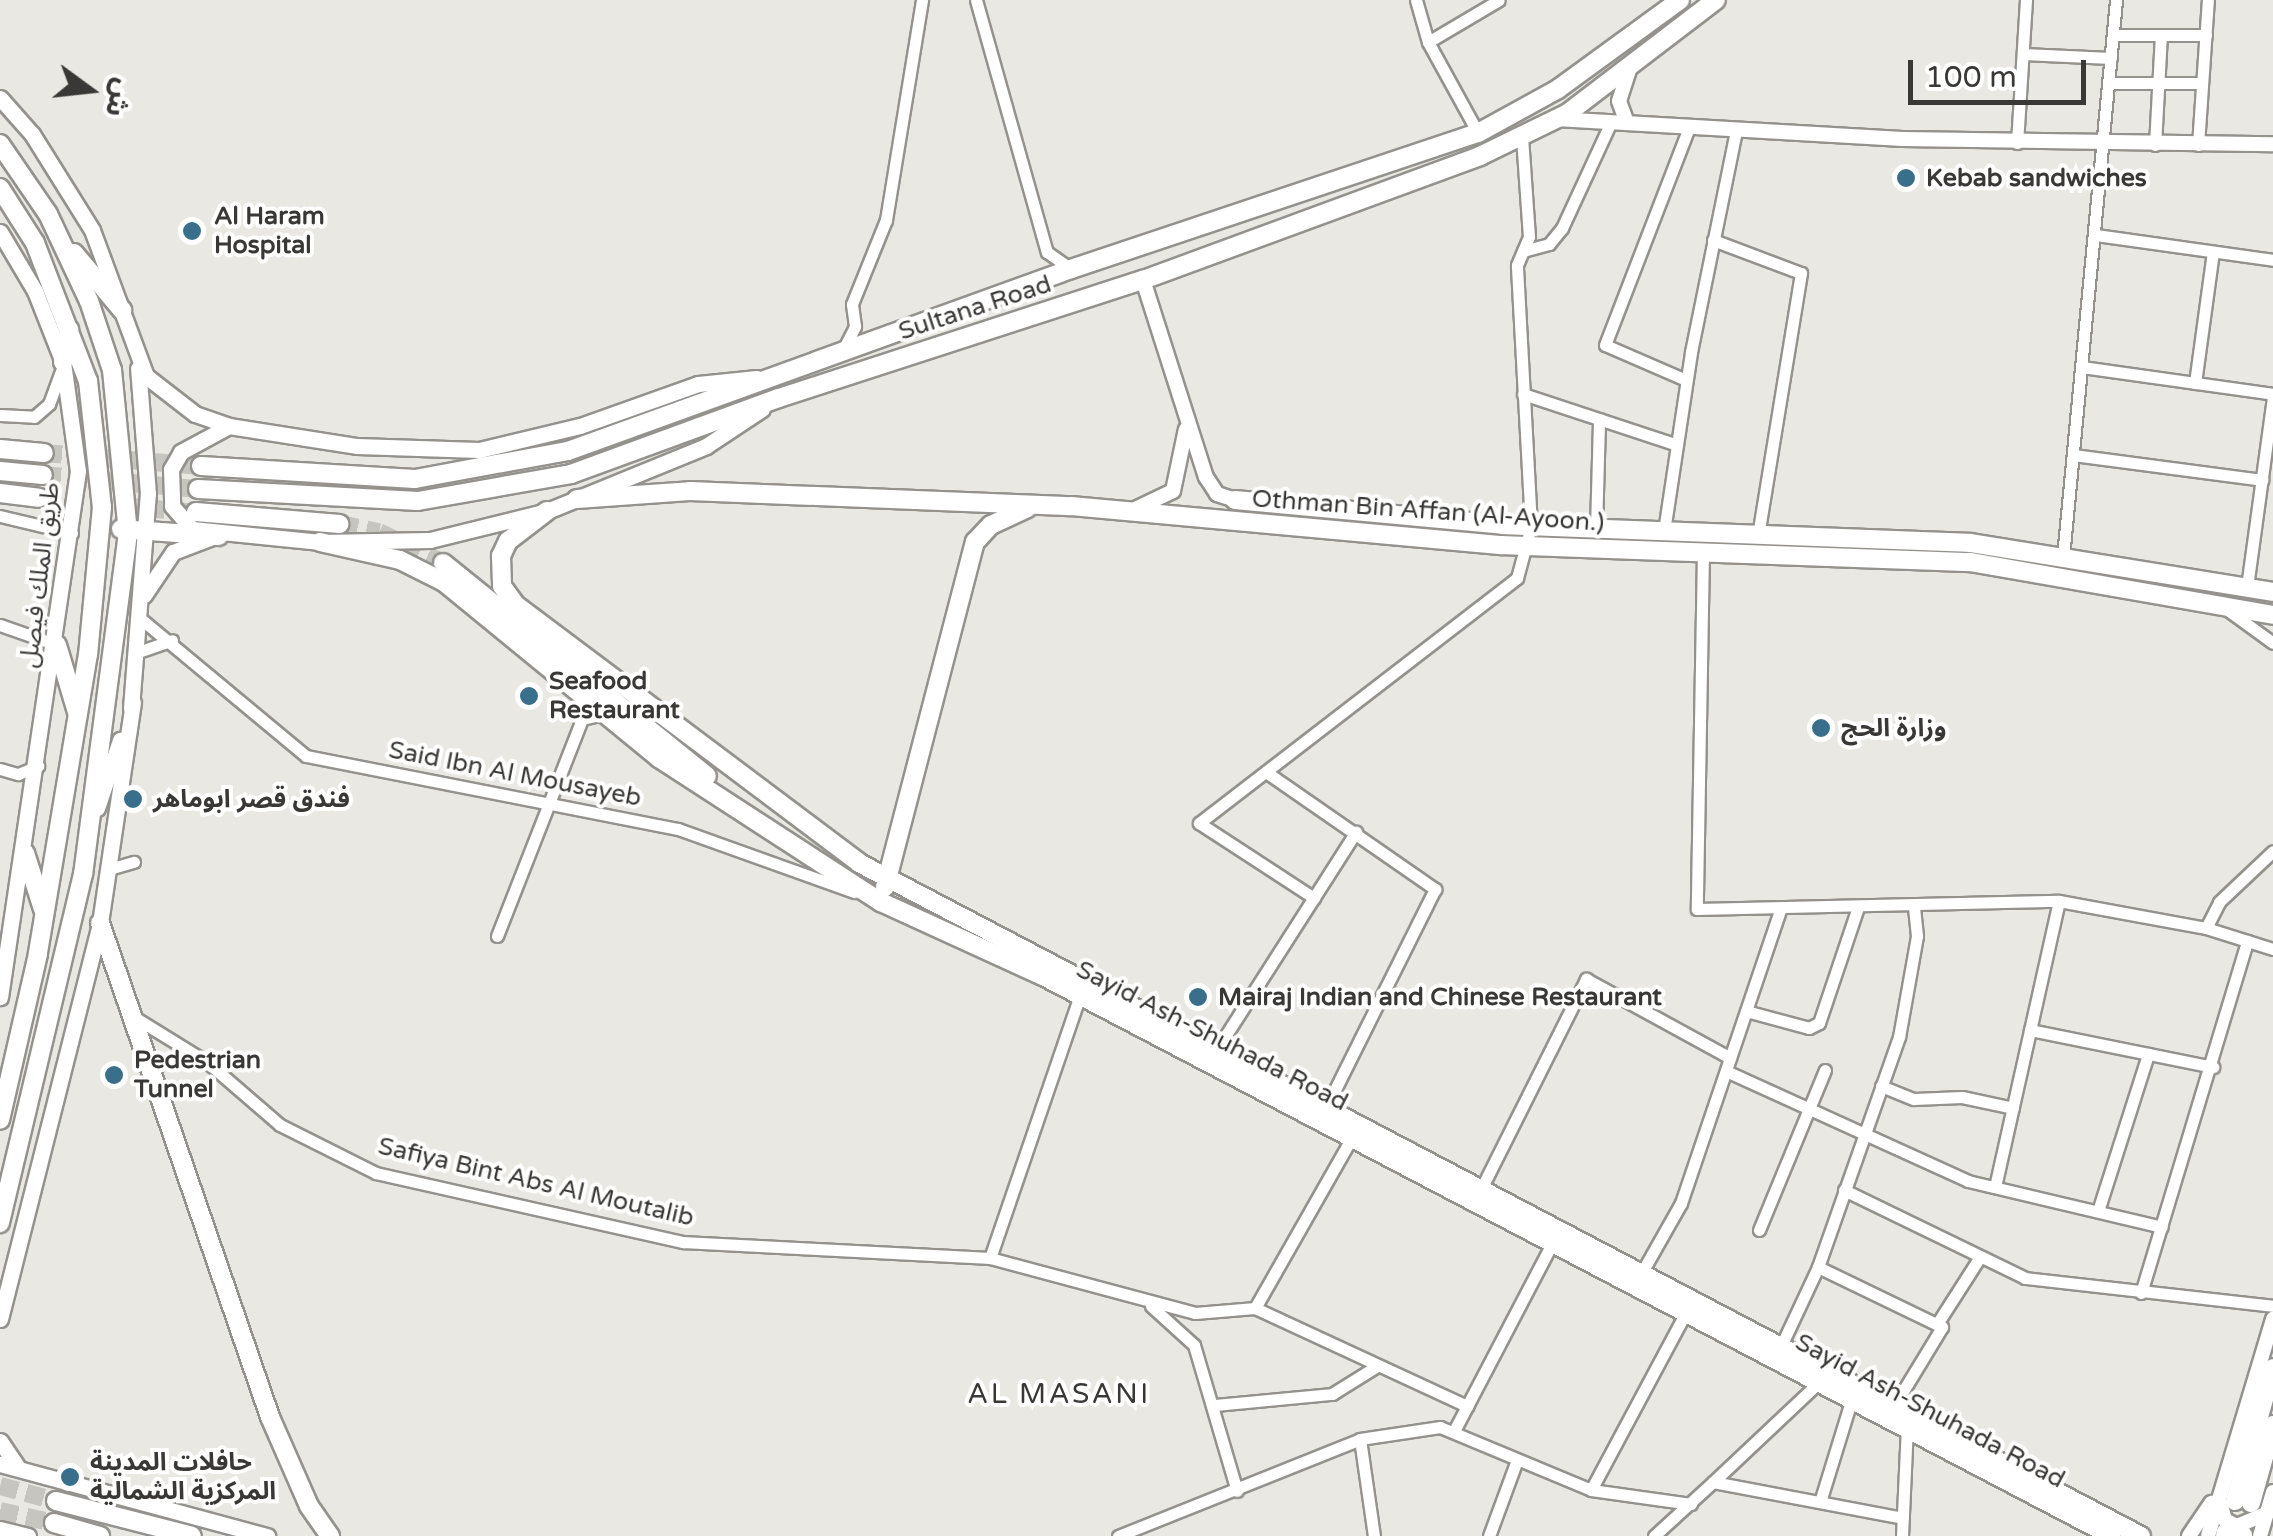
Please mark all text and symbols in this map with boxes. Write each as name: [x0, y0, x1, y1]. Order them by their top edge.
north arrow: [40, 40, 140, 140]
scale bar: [1913, 40, 2090, 102]
text: 100 m: [1925, 59, 2017, 96]
text: ش: [98, 75, 140, 121]
place label: Kebab sandwiches: [1926, 163, 2147, 193]
marker: Kebab sandwiches: [1895, 167, 1917, 189]
place label: Al Haram Hospital: [214, 202, 325, 261]
marker: Al Haram Hospital: [179, 218, 205, 244]
street label: Sultana Road: [895, 269, 1055, 347]
street label: طريق الملك فيصل: [14, 481, 66, 669]
street label: Othman Bin Affan (Al-Ayoon.): [1251, 484, 1605, 538]
place label: Seafood Restaurant: [549, 667, 680, 726]
marker: Seafood Restaurant: [518, 685, 540, 707]
place label: وزارة الحج: [1841, 713, 1946, 743]
marker: وزارة الحج: [1810, 717, 1832, 739]
street label: Said Ibn Al Mousayeb: [386, 735, 644, 813]
place label: فندق قصر ابوماهر: [153, 784, 350, 814]
marker: فندق قصر ابوماهر: [122, 788, 144, 810]
street label: Sayid Ash-Shuhada Road: [1071, 954, 1353, 1118]
place label: Mairaj Indian and Chinese Restaurant: [1218, 982, 1662, 1012]
marker: Mairaj Indian and Chinese Restaurant: [1187, 986, 1209, 1008]
place label: Pedestrian Tunnel: [134, 1046, 261, 1105]
marker: Pedestrian Tunnel: [103, 1064, 125, 1086]
street label: Safiya Bint Abs Al Moutalib: [375, 1131, 697, 1233]
street label: Sayid Ash-Shuhada Road: [1790, 1327, 2070, 1495]
district label: AL MASANI: [967, 1377, 1151, 1411]
place label: حافلات المدينة المركزية الشمالية: [90, 1448, 276, 1507]
marker: حافلات المدينة المركزية الشمالية: [59, 1466, 81, 1488]

